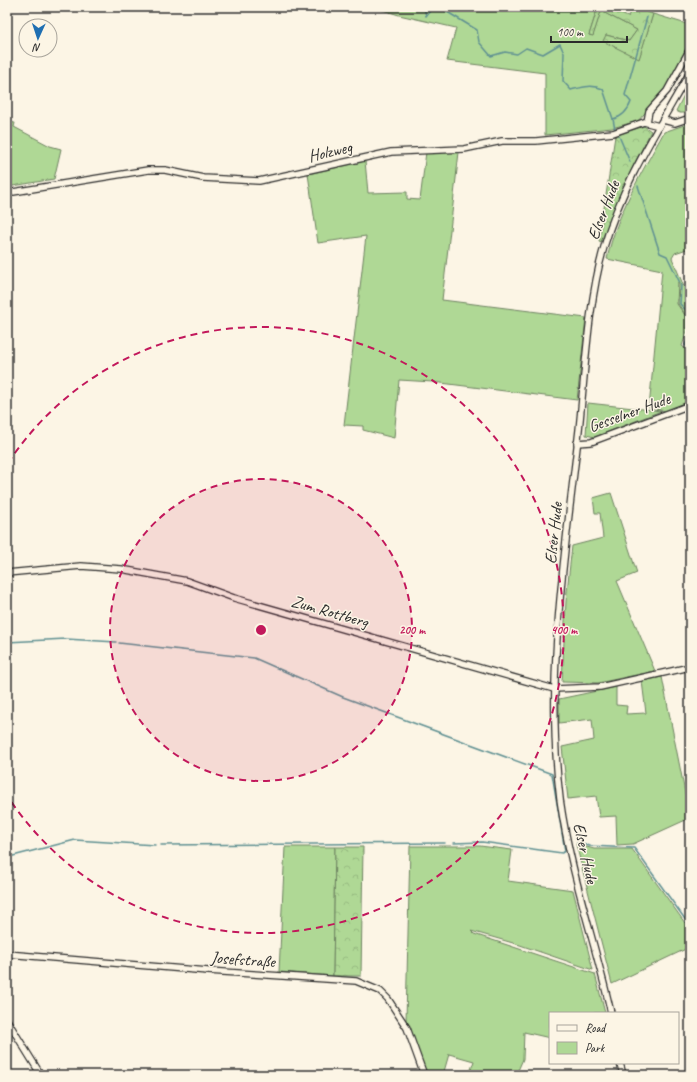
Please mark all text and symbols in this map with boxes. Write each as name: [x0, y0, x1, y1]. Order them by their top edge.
north arrow: [18, 18, 58, 58]
scale bar: [551, 18, 627, 44]
text: 100 m: [557, 24, 584, 40]
text: N: [32, 41, 41, 55]
street label: Holzweg: [306, 136, 355, 167]
street label: Elser Hude: [583, 176, 625, 243]
street label: Gesselner Hude: [586, 388, 674, 437]
street label: Elser Hude: [540, 500, 567, 565]
street label: Zum Rottberg: [289, 590, 372, 633]
text: 200 m: [399, 622, 426, 638]
text: 400 m: [551, 622, 578, 638]
centre of rings: [254, 623, 268, 637]
street label: Elser Hude: [568, 821, 603, 887]
street label: Josefstraße: [209, 947, 277, 972]
legend: [549, 1012, 679, 1064]
text: Road: [585, 1020, 607, 1036]
text: Park: [585, 1040, 606, 1056]

